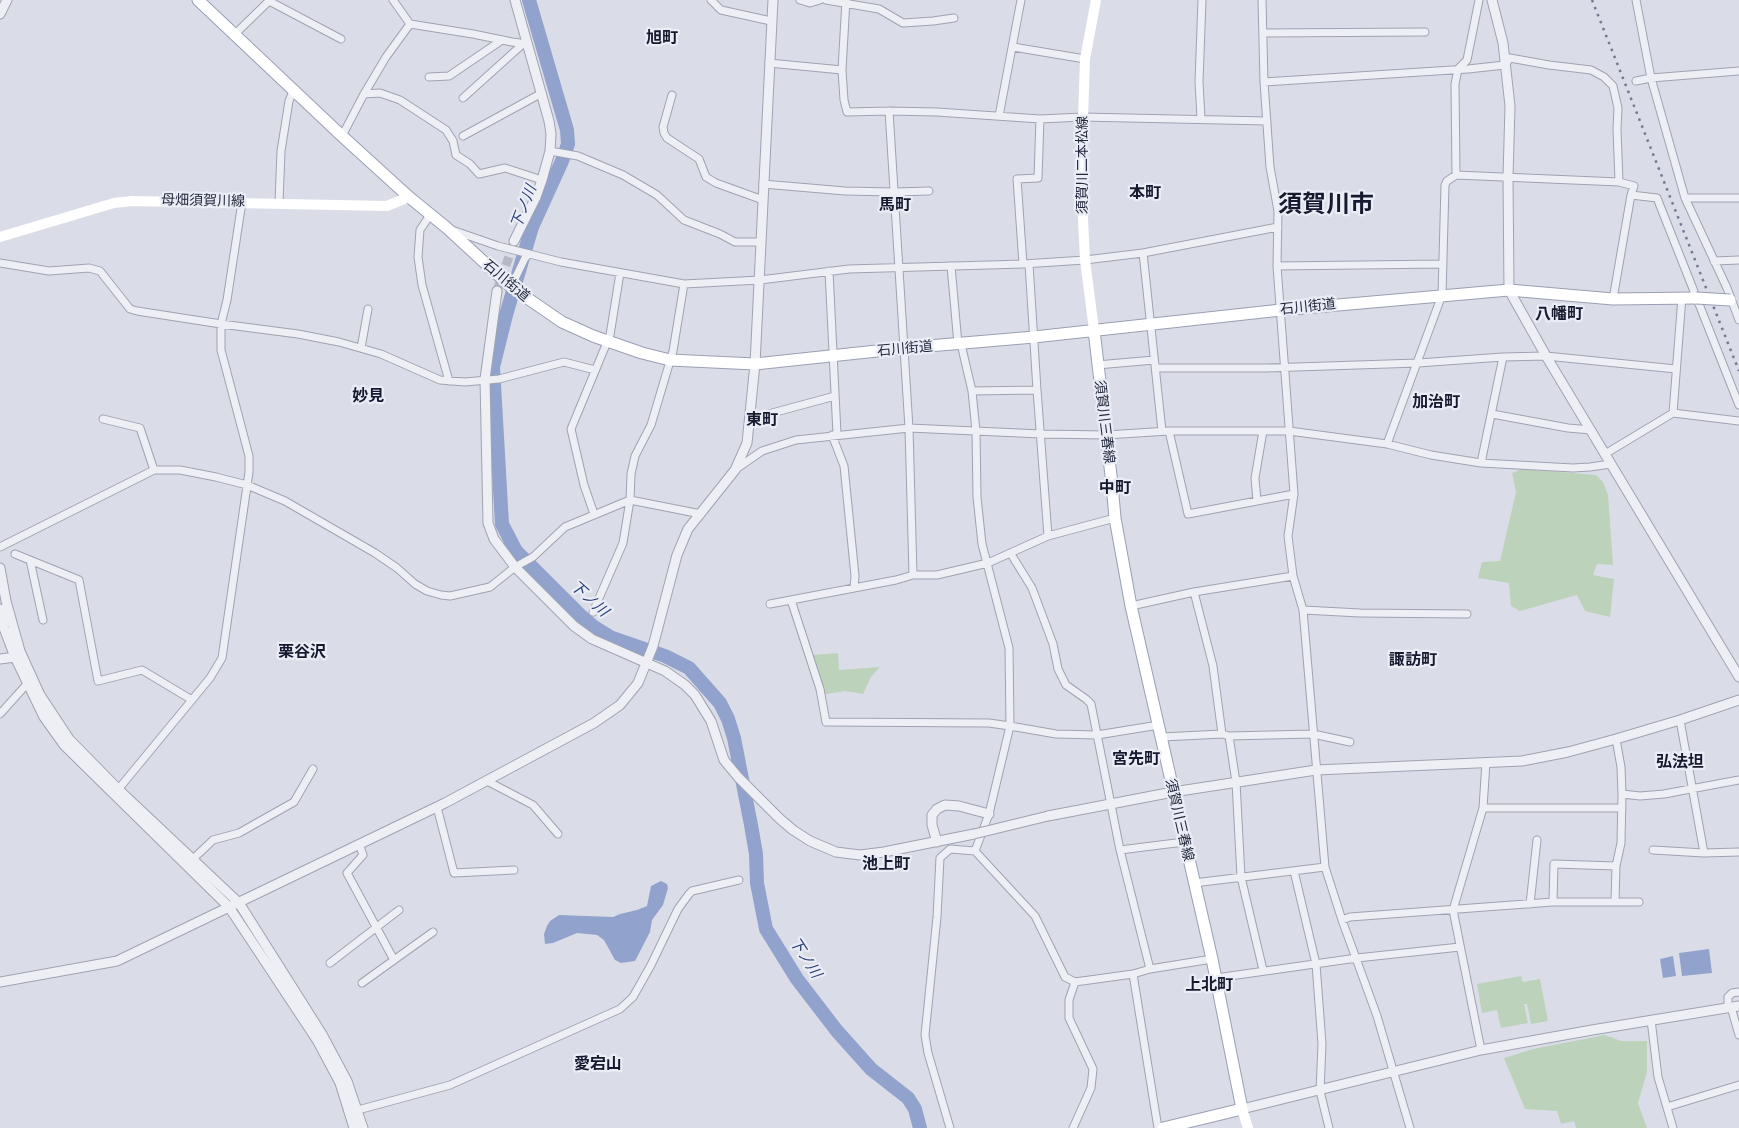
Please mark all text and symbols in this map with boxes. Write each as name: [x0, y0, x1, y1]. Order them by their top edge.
district label: 旭町: [646, 28, 678, 48]
street label: 須賀川二本松線: [1075, 116, 1091, 214]
water label: 下ノ川: [508, 183, 540, 231]
district label: 本町: [1129, 183, 1161, 203]
district label: 須賀川市: [1278, 191, 1374, 219]
street label: 母畑須賀川線: [161, 192, 245, 210]
district label: 馬町: [879, 195, 911, 215]
street label: 石川街道: [479, 257, 533, 305]
street label: 石川街道: [1279, 296, 1337, 318]
district label: 八幡町: [1535, 304, 1583, 324]
street label: 石川街道: [876, 338, 934, 360]
street label: 須賀川三春線: [1091, 379, 1117, 465]
district label: 妙見: [352, 386, 384, 406]
district label: 加治町: [1412, 392, 1460, 412]
district label: 東町: [746, 410, 778, 430]
district label: 中町: [1099, 478, 1131, 498]
water label: 下ノ川: [566, 577, 612, 621]
district label: 栗谷沢: [278, 642, 326, 662]
district label: 諏訪町: [1389, 650, 1437, 670]
district label: 宮先町: [1112, 749, 1160, 769]
district label: 弘法坦: [1656, 752, 1704, 772]
street label: 須賀川三春線: [1161, 777, 1197, 863]
district label: 池上町: [862, 854, 910, 874]
water label: 下ノ川: [785, 934, 825, 982]
district label: 上北町: [1185, 975, 1233, 995]
district label: 愛宕山: [574, 1054, 622, 1074]

